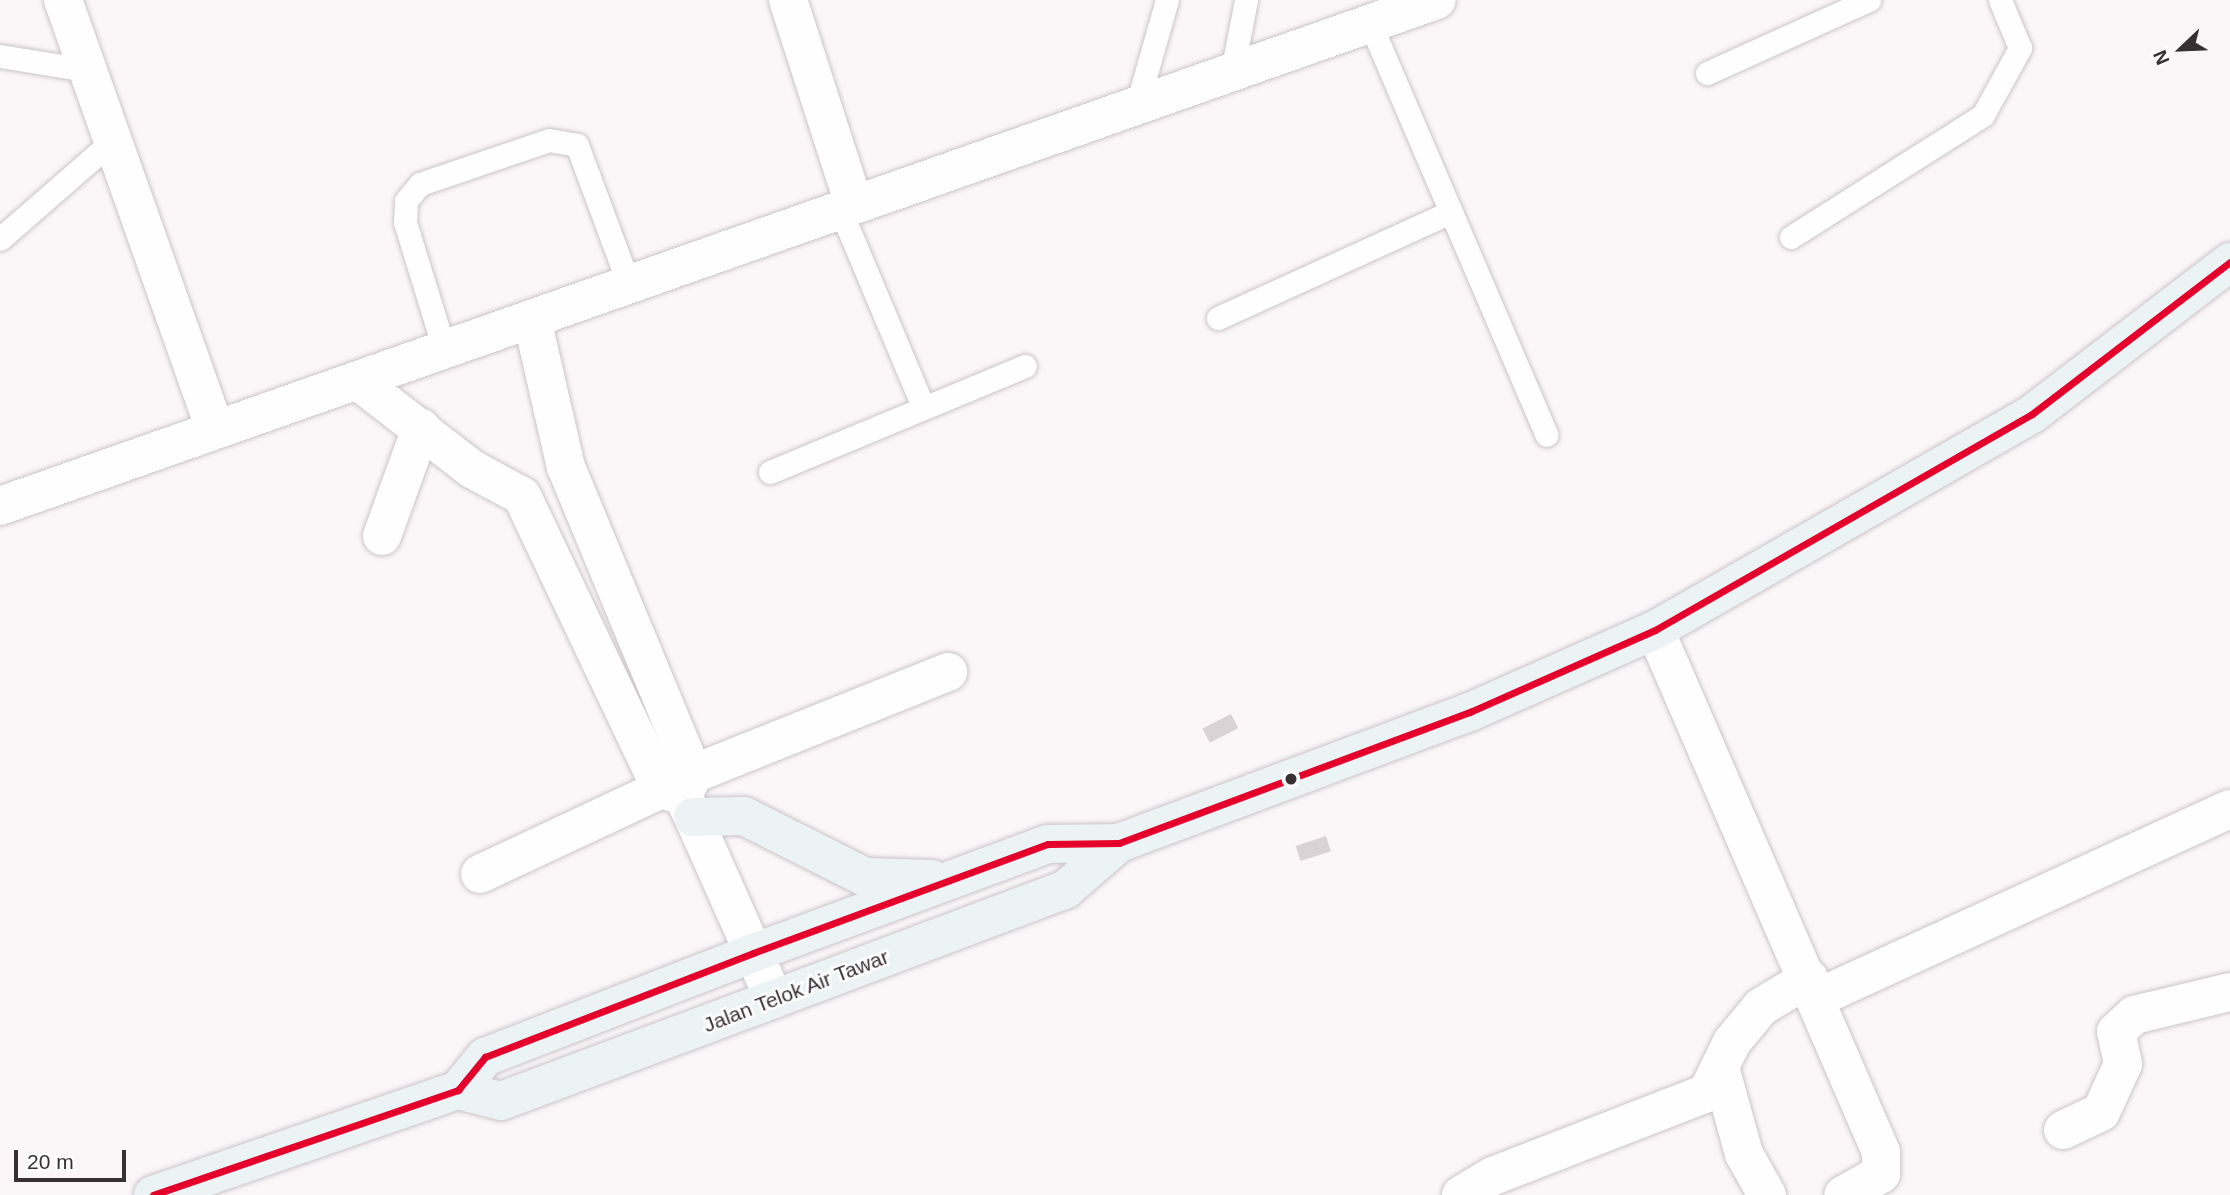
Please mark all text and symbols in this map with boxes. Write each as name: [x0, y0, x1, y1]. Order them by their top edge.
north arrow: [2146, 14, 2216, 84]
text: N: [2149, 47, 2174, 68]
unlabelled marker: [1284, 772, 1298, 786]
street label: Jalan Telok Air Tawar: [699, 944, 893, 1038]
scale bar: [18, 1136, 130, 1180]
text: 20 m: [27, 1150, 74, 1173]

